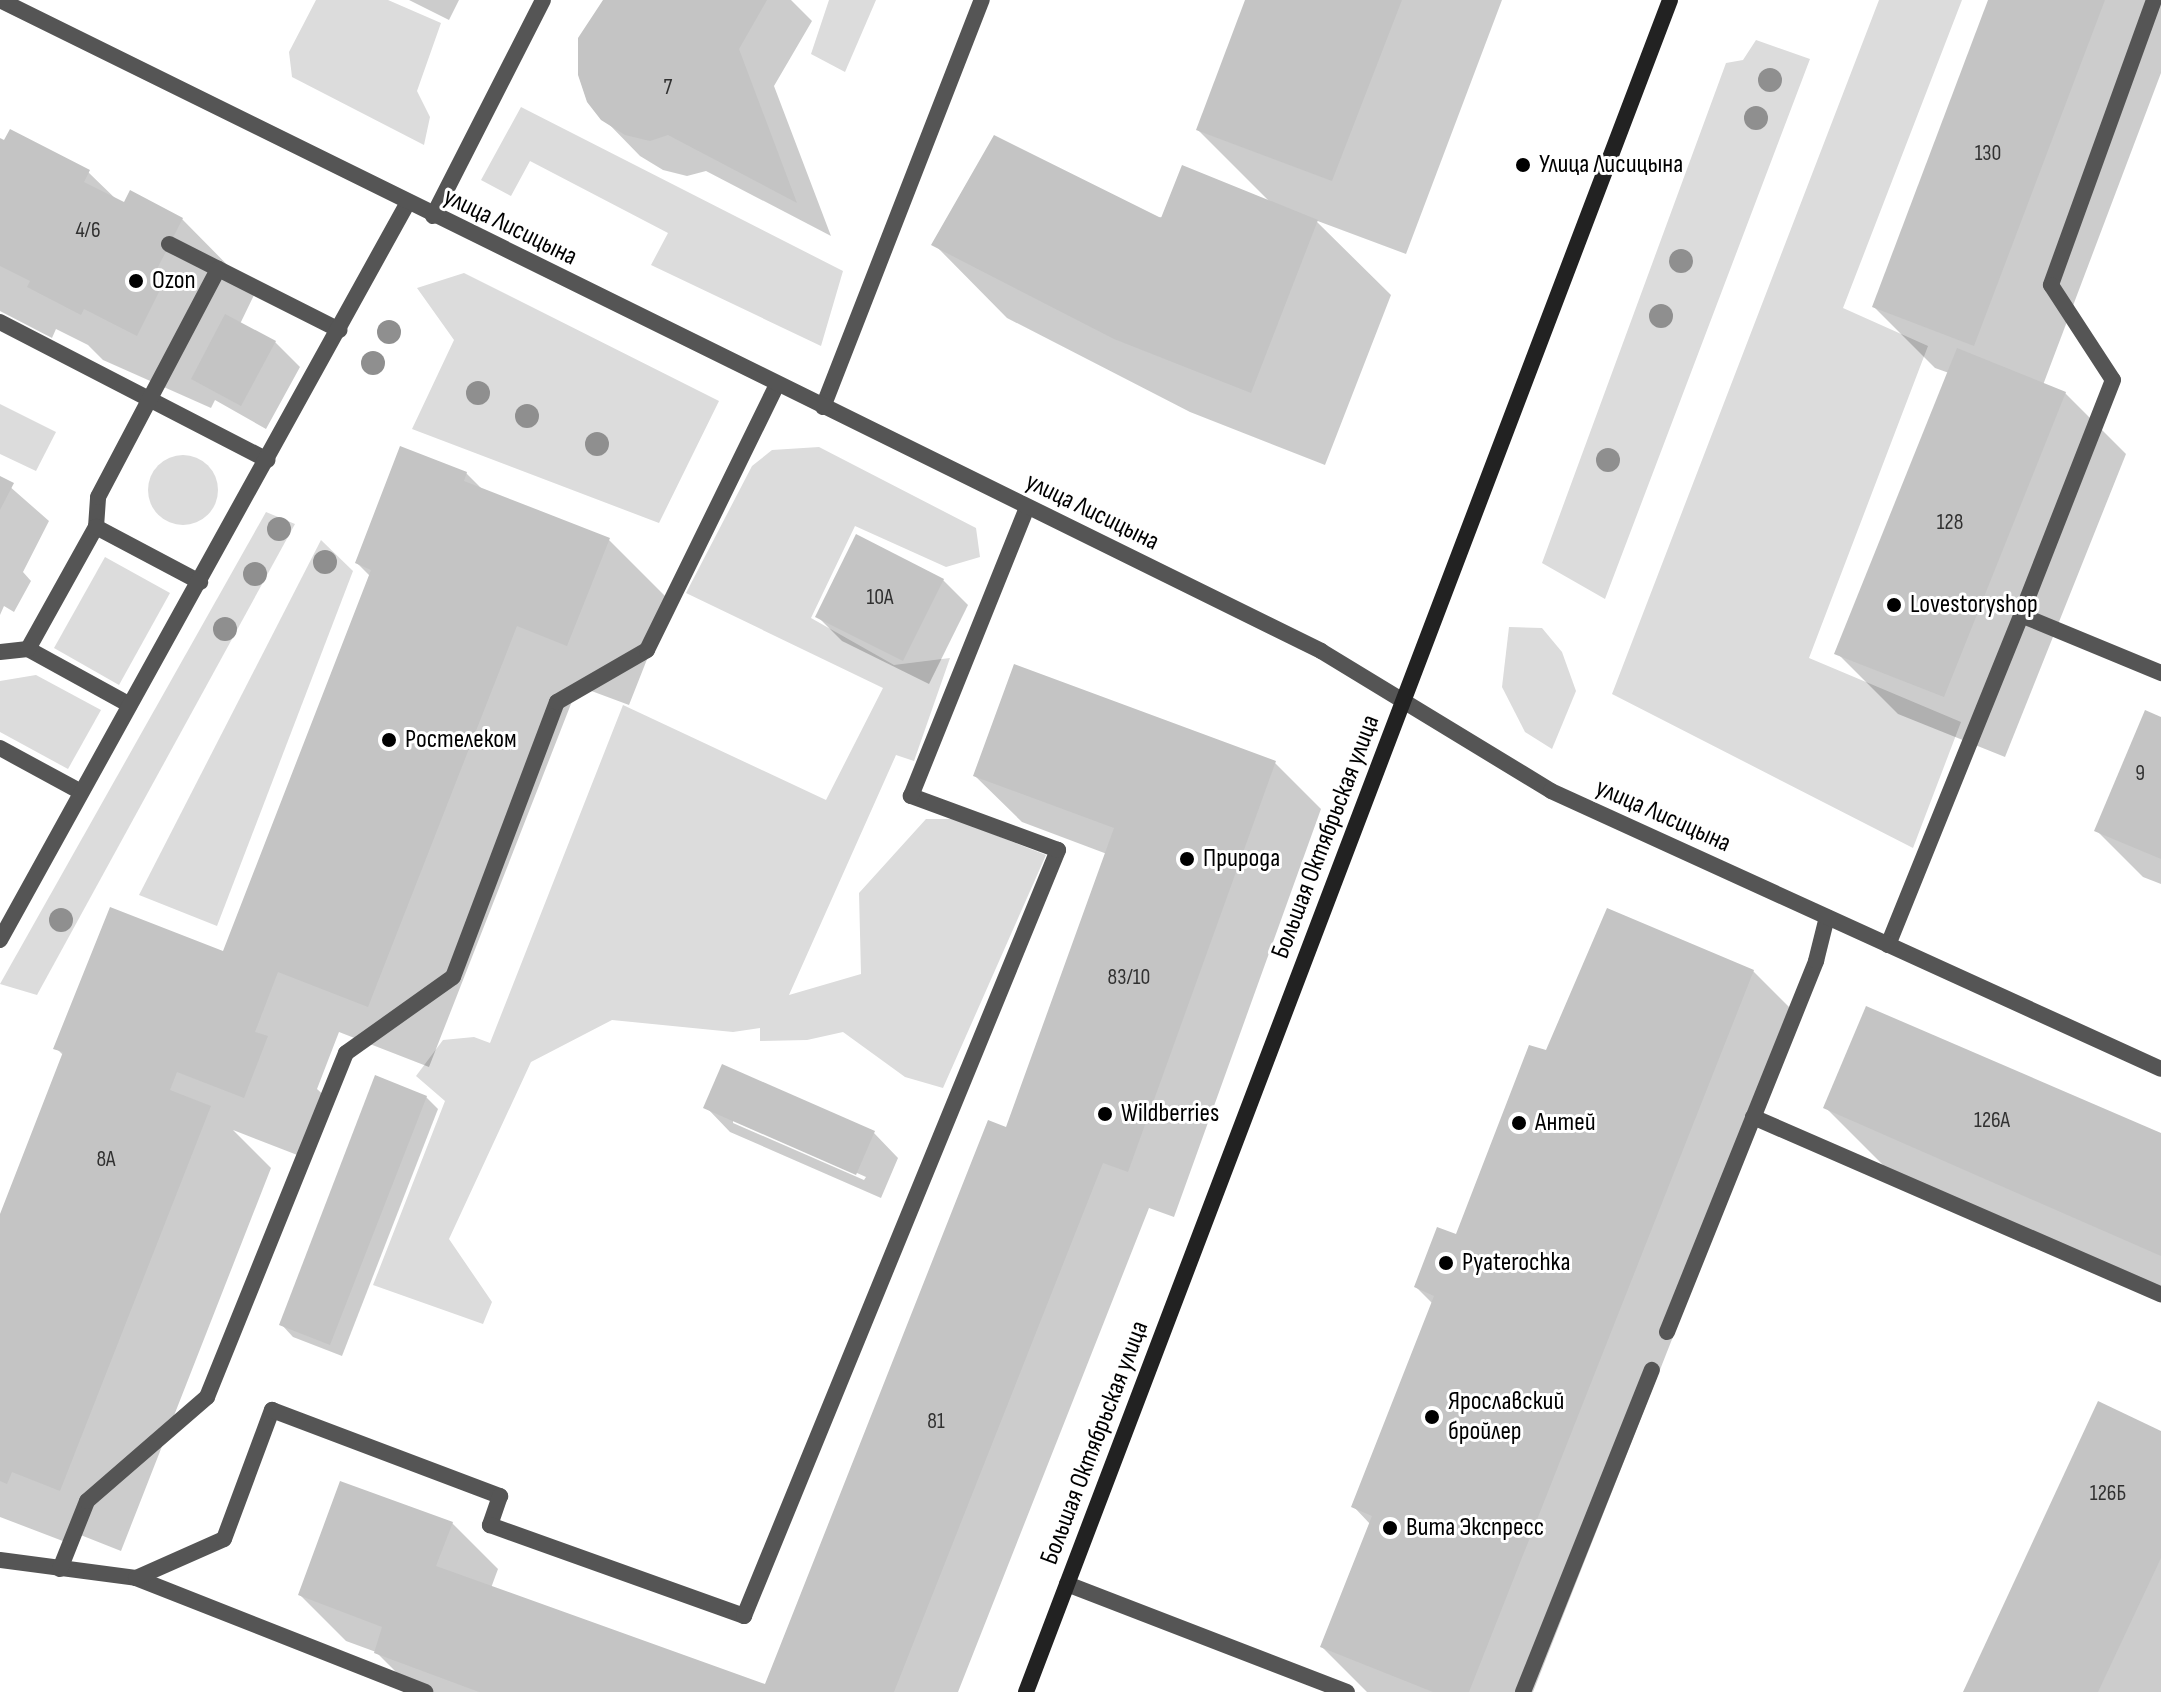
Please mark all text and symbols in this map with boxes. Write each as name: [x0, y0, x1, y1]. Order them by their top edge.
house number: 7: [664, 75, 672, 101]
house number: 130: [1975, 141, 2001, 167]
place label: Улица Лисицына: [1539, 149, 1683, 181]
marker: Улица Лисицына: [1514, 156, 1532, 174]
street label: улица Лисицына: [438, 181, 582, 273]
house number: 4/6: [75, 218, 101, 244]
place label: Ozon: [152, 265, 196, 297]
marker: Ozon: [127, 272, 145, 290]
street label: улица Лисицына: [1020, 466, 1164, 558]
house number: 128: [1937, 510, 1963, 536]
house number: 10А: [867, 585, 893, 611]
place label: Lovestoryshop: [1910, 589, 2038, 621]
marker: Lovestoryshop: [1885, 596, 1903, 614]
street label: Большая Октябрьская улица: [1265, 711, 1387, 963]
place label: Ростелеком: [405, 724, 517, 756]
marker: Ростелеком: [380, 731, 398, 749]
house number: 9: [2135, 761, 2145, 787]
street label: улица Лисицына: [1591, 772, 1735, 860]
place label: Природа: [1203, 843, 1280, 875]
marker: Природа: [1178, 850, 1196, 868]
house number: 83/10: [1108, 965, 1150, 991]
place label: Wildberries: [1121, 1098, 1219, 1130]
marker: Wildberries: [1096, 1105, 1114, 1123]
place label: Антей: [1535, 1107, 1596, 1139]
house number: 126А: [1974, 1108, 2010, 1134]
marker: Антей: [1510, 1114, 1528, 1132]
house number: 8А: [96, 1147, 116, 1173]
place label: Pyaterochka: [1462, 1247, 1570, 1279]
marker: Pyaterochka: [1437, 1254, 1455, 1272]
street label: Большая Октябрьская улица: [1034, 1317, 1156, 1569]
place label: Ярославский бройлер: [1448, 1386, 1564, 1448]
marker: Ярославский бройлер: [1423, 1408, 1441, 1426]
house number: 81: [927, 1409, 945, 1435]
house number: 126Б: [2090, 1481, 2126, 1507]
place label: Вита Экспресс: [1406, 1512, 1544, 1544]
marker: Вита Экспресс: [1381, 1519, 1399, 1537]

